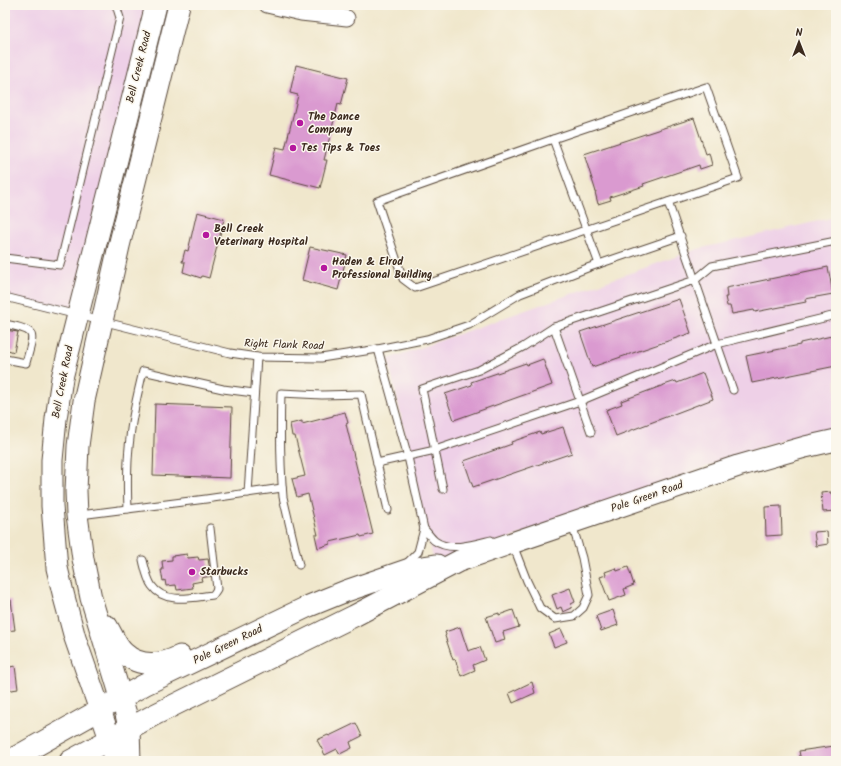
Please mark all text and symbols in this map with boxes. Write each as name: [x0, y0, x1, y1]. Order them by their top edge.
north arrow: [779, 22, 819, 62]
text: N: [796, 24, 803, 42]
street label: Bell Creek Road: [121, 29, 157, 105]
place label: The Dance Company: [308, 108, 360, 139]
marker: The Dance Company: [295, 118, 305, 128]
place label: Tes Tips & Toes: [301, 139, 381, 157]
marker: Tes Tips & Toes: [288, 143, 298, 153]
place label: Bell Creek Veterinary Hospital: [214, 220, 308, 251]
marker: Bell Creek Veterinary Hospital: [201, 230, 211, 240]
place label: Haden & Elrod Professional Building: [332, 253, 432, 284]
marker: Haden & Elrod Professional Building: [319, 263, 329, 273]
street label: Right Flank Road: [244, 335, 325, 355]
street label: Bell Creek Road: [47, 344, 79, 420]
street label: Pole Green Road: [608, 476, 686, 518]
place label: Starbucks: [200, 563, 249, 581]
marker: Starbucks: [187, 567, 197, 577]
street label: Pole Green Road: [190, 620, 266, 670]

